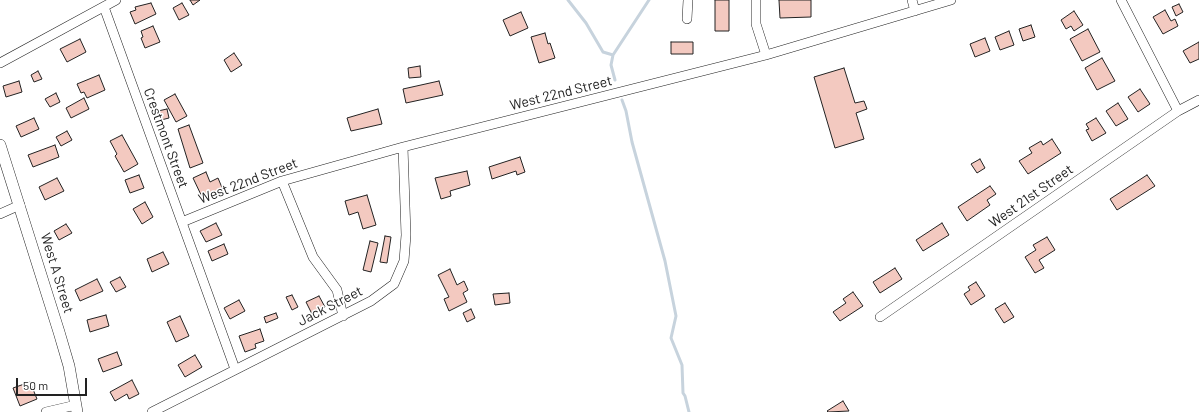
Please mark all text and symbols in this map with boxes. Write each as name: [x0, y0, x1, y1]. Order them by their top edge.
street label: West 22nd Street: [508, 72, 614, 114]
street label: Crestmont Street: [140, 86, 192, 190]
street label: West 22nd Street: [196, 154, 300, 208]
street label: West 21st Street: [986, 161, 1076, 231]
street label: West A Street: [37, 231, 77, 315]
street label: Jack Street: [295, 283, 365, 329]
scale bar: [18, 370, 89, 396]
text: 50 m: [23, 378, 48, 392]

